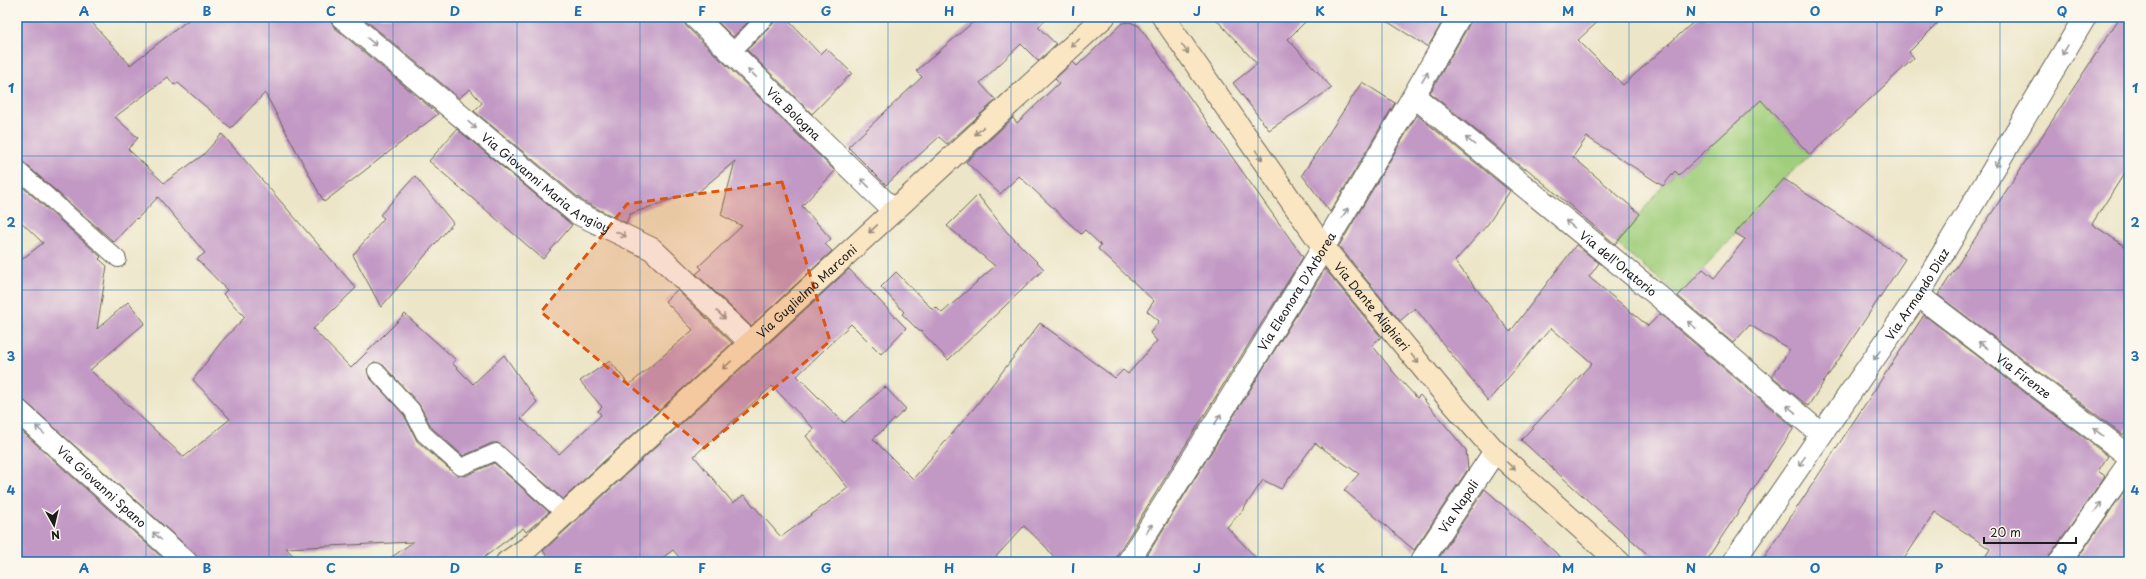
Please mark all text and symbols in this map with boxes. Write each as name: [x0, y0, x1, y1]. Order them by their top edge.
text: A: [79, 1, 89, 20]
text: B: [203, 1, 212, 20]
text: C: [326, 1, 336, 20]
text: D: [450, 1, 460, 20]
text: E: [574, 1, 582, 20]
text: F: [698, 1, 706, 20]
text: G: [821, 1, 831, 20]
text: H: [944, 1, 954, 20]
text: I: [1071, 1, 1075, 20]
text: J: [1193, 1, 1201, 20]
text: K: [1315, 1, 1325, 20]
text: L: [1440, 1, 1448, 20]
text: M: [1562, 1, 1574, 20]
text: N: [1686, 1, 1696, 20]
text: O: [1810, 1, 1820, 20]
text: P: [1935, 1, 1944, 20]
text: Q: [2057, 1, 2067, 20]
one-way arrow: [367, 37, 377, 46]
one-way arrow: [1070, 39, 1080, 48]
one-way arrow: [1181, 43, 1189, 54]
one-way arrow: [2061, 44, 2069, 56]
one-way arrow: [747, 68, 757, 78]
one-way arrow: [1422, 71, 1430, 83]
text: 1: [8, 78, 14, 97]
text: 1: [2132, 78, 2138, 97]
street label: Via Bologna: [762, 82, 826, 145]
one-way arrow: [466, 121, 477, 130]
one-way arrow: [975, 126, 985, 135]
street label: Via Giovanni Maria Angioy: [478, 128, 613, 237]
one-way arrow: [1464, 137, 1475, 146]
one-way arrow: [1255, 150, 1264, 161]
one-way arrow: [1994, 156, 2002, 168]
one-way arrow: [860, 178, 870, 188]
one-way arrow: [1341, 208, 1349, 219]
text: 2: [6, 212, 16, 231]
text: 2: [2130, 212, 2140, 231]
one-way arrow: [1565, 220, 1576, 228]
one-way arrow: [868, 224, 879, 233]
street label: Via dell'Oratorio: [1576, 226, 1661, 300]
street label: Via Eleonora D'Arborea: [1253, 228, 1340, 354]
one-way arrow: [615, 231, 627, 238]
street label: Via Guglielmo Marconi: [752, 240, 861, 342]
street label: Via Armando Diaz: [1880, 244, 1953, 344]
street label: Via Dante Alighieri: [1330, 258, 1414, 355]
one-way arrow: [716, 310, 726, 319]
one-way arrow: [1686, 320, 1697, 329]
one-way arrow: [1978, 341, 1989, 349]
text: 3: [7, 346, 16, 365]
text: 3: [2131, 346, 2140, 365]
one-way arrow: [1873, 349, 1881, 360]
street label: Via Firenze: [1992, 349, 2055, 403]
one-way arrow: [1411, 353, 1420, 364]
one-way arrow: [722, 360, 732, 370]
one-way arrow: [1786, 404, 1796, 413]
one-way arrow: [1213, 413, 1222, 424]
one-way arrow: [35, 426, 45, 435]
one-way arrow: [2093, 428, 2104, 436]
street label: Via Giovanni Spano: [53, 441, 151, 532]
one-way arrow: [1798, 455, 1806, 466]
one-way arrow: [1506, 461, 1516, 470]
street label: Via Napoli: [1434, 476, 1482, 537]
text: 4: [7, 480, 16, 499]
text: 4: [2131, 480, 2140, 499]
one-way arrow: [2094, 502, 2102, 513]
north arrow: [34, 505, 74, 545]
scale bar: [1984, 519, 2076, 545]
text: 20 m: [1990, 523, 2021, 541]
one-way arrow: [1145, 524, 1153, 535]
text: N: [50, 526, 61, 544]
one-way arrow: [153, 532, 163, 541]
text: A: [79, 558, 89, 577]
text: B: [203, 558, 212, 577]
text: C: [326, 558, 336, 577]
text: D: [450, 558, 460, 577]
text: E: [574, 558, 582, 577]
text: F: [698, 558, 706, 577]
text: G: [821, 558, 831, 577]
text: H: [944, 558, 954, 577]
text: I: [1071, 558, 1075, 577]
text: J: [1193, 558, 1201, 577]
text: K: [1315, 558, 1325, 577]
text: L: [1440, 558, 1448, 577]
text: M: [1562, 558, 1574, 577]
text: N: [1686, 558, 1696, 577]
text: O: [1810, 558, 1820, 577]
text: P: [1935, 558, 1944, 577]
text: Q: [2057, 558, 2067, 577]

